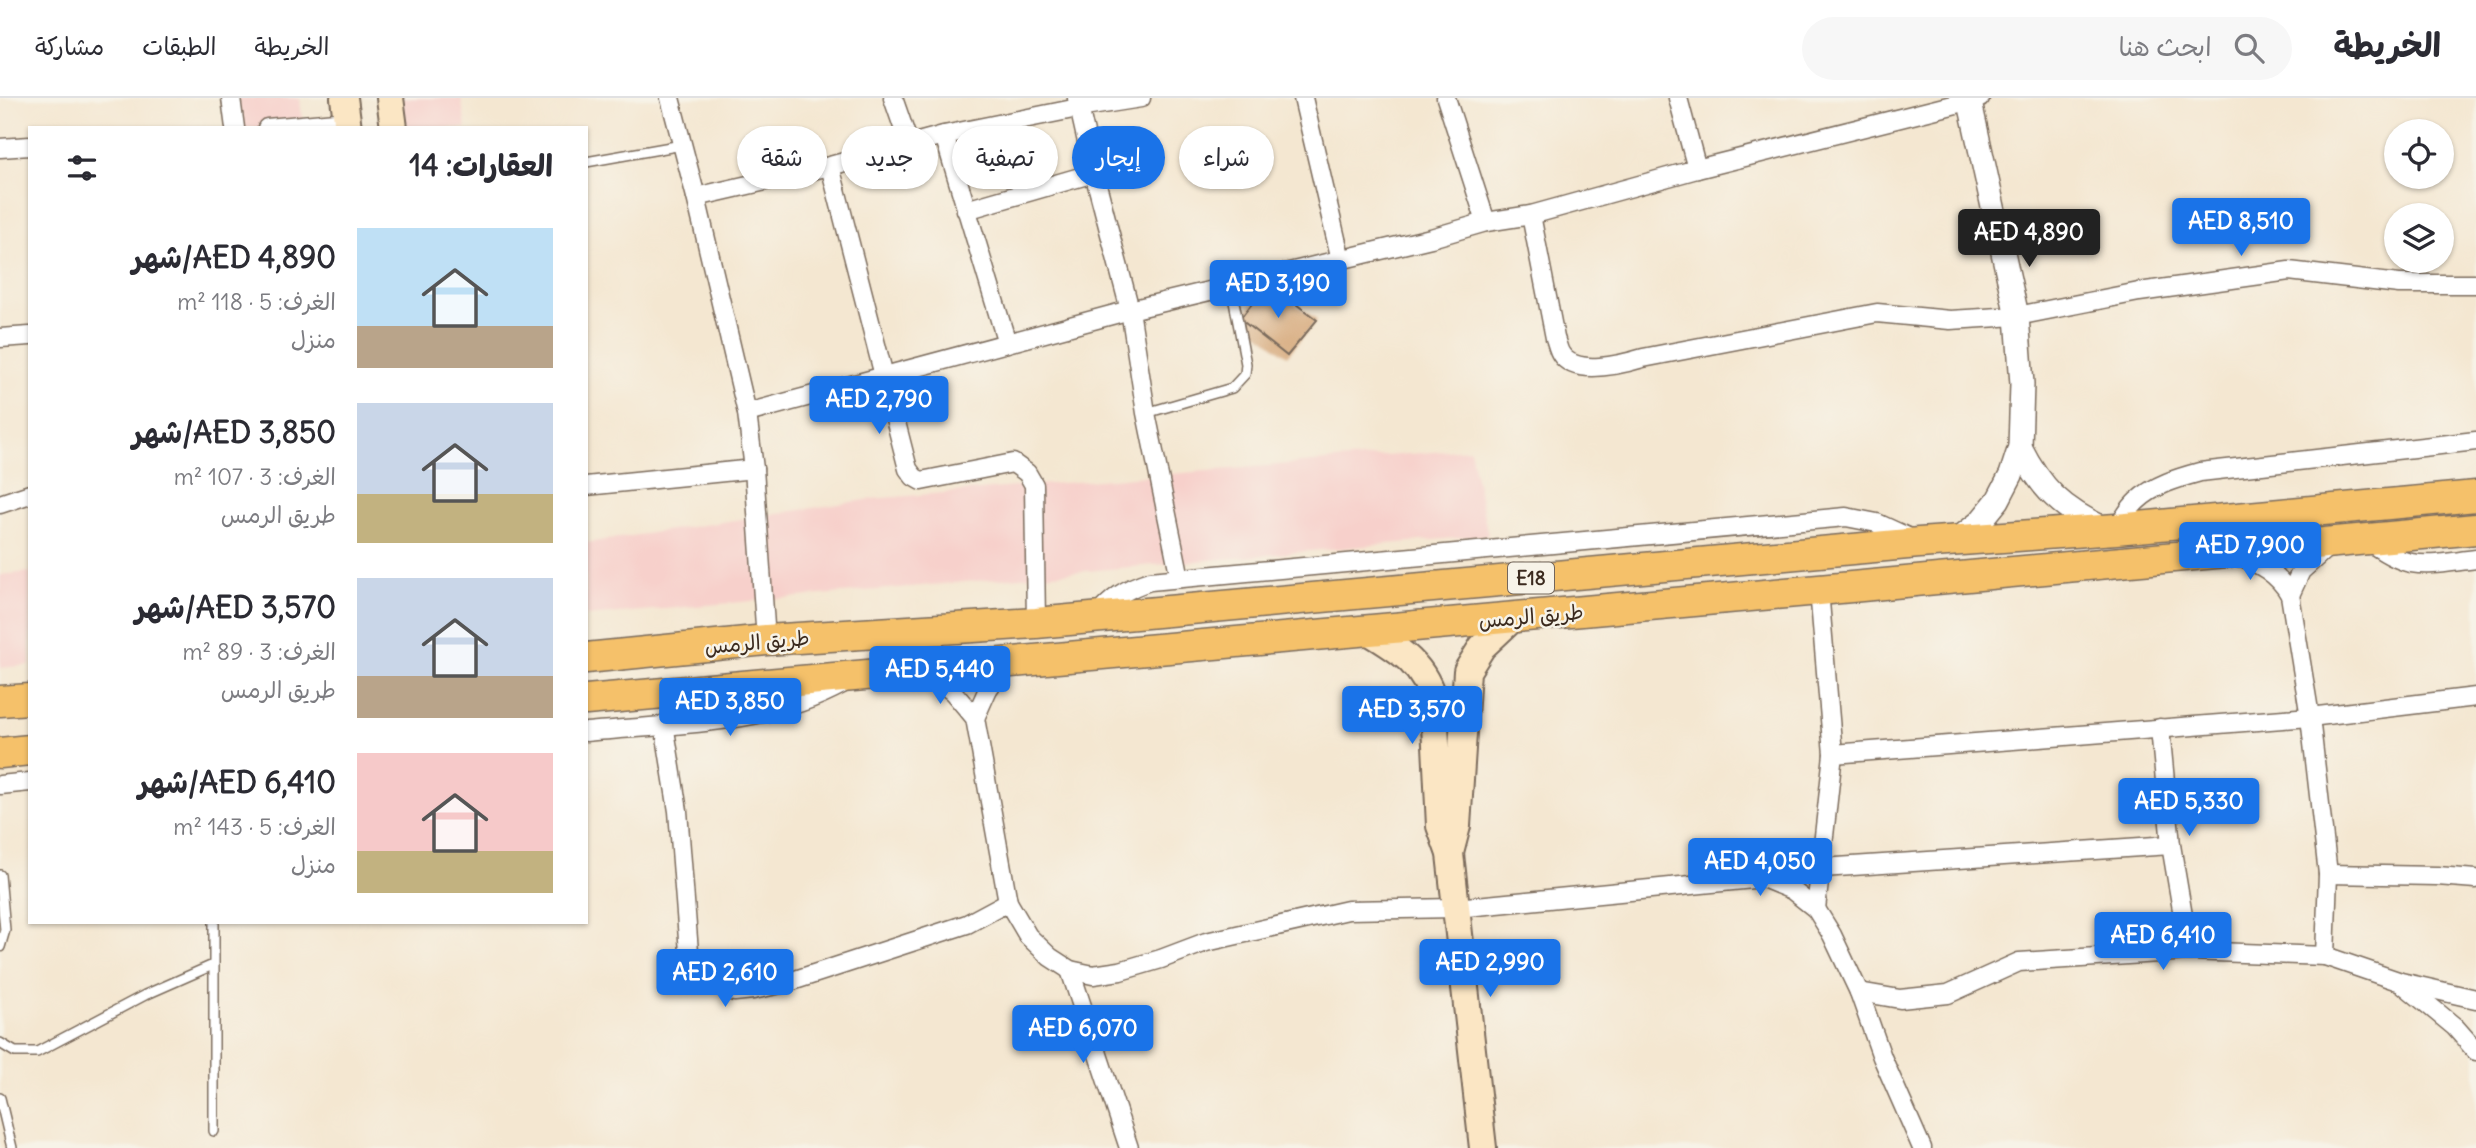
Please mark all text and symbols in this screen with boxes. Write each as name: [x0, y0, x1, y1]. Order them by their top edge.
search box: [1802, 17, 2292, 80]
text: الخريطة: [2334, 24, 2441, 66]
icon: search: [2230, 29, 2268, 67]
text: ابحث هنا: [2118, 30, 2212, 63]
text: مشاركة: [35, 31, 104, 61]
text: الطبقات: [142, 31, 217, 61]
text: الخريطة: [255, 31, 329, 61]
map controls: [2384, 119, 2454, 273]
button: locate: [2384, 119, 2454, 189]
chip: شقة: [737, 126, 827, 189]
chip: جديد: [841, 126, 938, 189]
chip: تصفية: [952, 126, 1058, 189]
chip: إيجار: [1072, 126, 1165, 189]
chip: شراء: [1179, 126, 1274, 189]
text: العقارات: 14: [409, 146, 553, 184]
icon: filters: [63, 149, 101, 187]
pin: AED 8,510: [2161, 198, 2321, 258]
button: layers: [2384, 203, 2454, 273]
text: AED 8,510: [2188, 206, 2294, 235]
pin: AED 4,890: [1949, 209, 2109, 269]
text: AED 4,890: [1974, 217, 2084, 246]
text: AED 4,890/شهر: [132, 238, 336, 276]
icon: home: [413, 256, 497, 340]
pin: AED 3,190: [1198, 260, 1358, 320]
text: AED 3,190: [1226, 268, 1330, 297]
text: الغرف: 5 · 118 m²: [177, 287, 336, 316]
text: منزل: [291, 325, 336, 354]
pin: AED 2,790: [799, 376, 959, 436]
text: AED 2,790: [825, 384, 933, 413]
text: AED 3,850/شهر: [132, 413, 336, 451]
icon: home: [413, 431, 497, 515]
text: الغرف: 3 · 107 m²: [174, 462, 336, 491]
text: طريق الرمس: [221, 500, 336, 529]
pin: AED 7,900: [2170, 522, 2330, 582]
text: AED 7,900: [2195, 530, 2305, 559]
road number: E18: [1508, 562, 1554, 593]
text: AED 3,570/شهر: [135, 588, 336, 626]
street label: طريق الرمس: [1477, 598, 1585, 634]
icon: home: [413, 606, 497, 690]
street label: طريق الرمس: [703, 624, 811, 660]
text: الغرف: 3 · 89 m²: [182, 637, 336, 666]
pin: AED 5,440: [860, 646, 1020, 706]
text: AED 5,440: [885, 654, 995, 683]
text: طريق الرمس: [221, 675, 336, 704]
pin: AED 3,850: [650, 678, 810, 738]
text: AED 3,850: [675, 686, 785, 715]
pin: AED 3,570: [1332, 686, 1492, 746]
text: AED 3,570: [1358, 694, 1466, 723]
text: AED 6,410/شهر: [138, 763, 336, 801]
pin: AED 5,330: [2109, 778, 2269, 838]
icon: home: [413, 781, 497, 865]
text: AED 5,330: [2134, 786, 2244, 815]
text: الغرف: 5 · 143 m²: [173, 812, 336, 841]
pin: AED 4,050: [1680, 838, 1840, 898]
text: AED 4,050: [1704, 846, 1816, 875]
text: منزل: [291, 850, 336, 879]
pin: AED 6,410: [2083, 912, 2243, 972]
text: AED 6,410: [2110, 920, 2216, 949]
pin: AED 2,990: [1410, 940, 1570, 999]
text: AED 2,990: [1435, 947, 1545, 976]
pin: AED 2,610: [645, 950, 805, 1009]
text: AED 2,610: [672, 957, 778, 986]
pin: AED 6,070: [1003, 1006, 1163, 1065]
text: AED 6,070: [1028, 1013, 1138, 1042]

